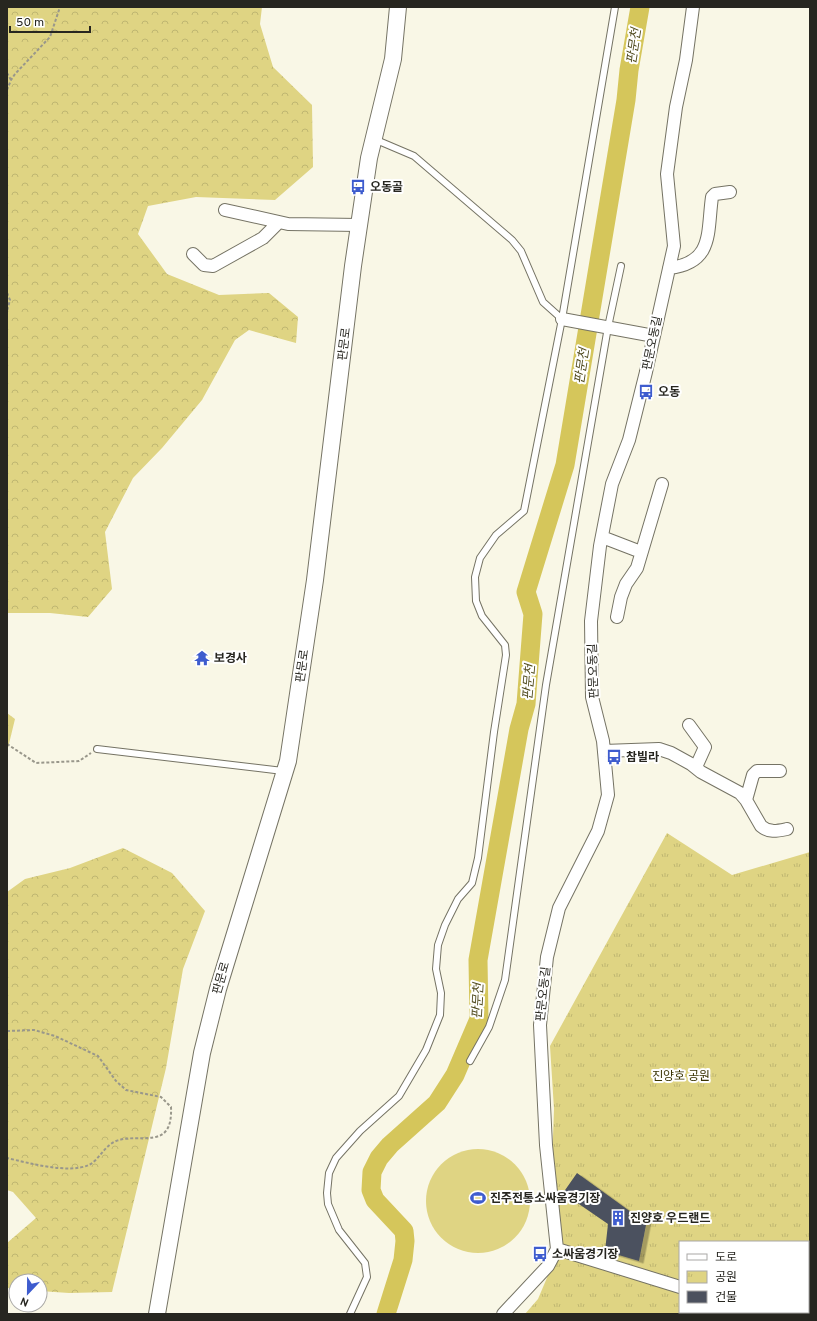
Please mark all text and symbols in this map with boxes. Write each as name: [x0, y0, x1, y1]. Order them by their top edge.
scale bar: [10, 8, 90, 34]
text: 50 m: [16, 15, 44, 31]
water label: 판문천: [624, 26, 646, 65]
bus stop icon: 오동골: [349, 178, 367, 196]
place label: 오동골: [370, 180, 403, 196]
street label: 판문오동길: [639, 315, 667, 372]
street label: 판문로: [335, 327, 355, 362]
water label: 판문천: [572, 346, 594, 385]
bus stop icon: 오동: [637, 383, 655, 401]
place label: 오동: [658, 385, 680, 401]
street label: 판문오동길: [585, 643, 603, 699]
temple icon: 보경사: [193, 649, 211, 667]
street label: 판문로: [293, 649, 313, 684]
place label: 보경사: [214, 651, 247, 667]
water label: 판문천: [520, 663, 540, 701]
bus stop icon: 참빌라: [605, 748, 623, 766]
place label: 참빌라: [626, 750, 659, 766]
street label: 판문로: [210, 960, 234, 996]
street label: 판문오동길: [533, 966, 555, 1022]
water label: 판문천: [470, 982, 488, 1019]
park label: 진양호 공원: [652, 1069, 710, 1085]
sports icon: 진주전통소싸움경기장: [469, 1189, 487, 1207]
place label: 진주전통소싸움경기장: [490, 1191, 600, 1207]
building icon: 진양호 우드랜드: [609, 1209, 627, 1227]
place label: 진양호 우드랜드: [630, 1211, 710, 1227]
legend: [679, 1241, 809, 1313]
bus stop icon: 소싸움경기장: [531, 1245, 549, 1263]
place label: 소싸움경기장: [552, 1247, 618, 1263]
text: 도로: [715, 1250, 737, 1266]
text: 공원: [715, 1270, 737, 1286]
north arrow: [8, 1273, 48, 1313]
text: 건물: [715, 1290, 737, 1306]
text: N: [18, 1293, 31, 1309]

